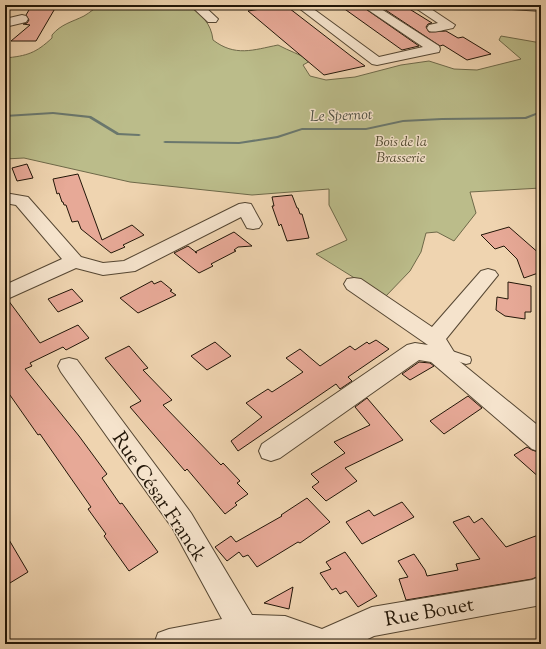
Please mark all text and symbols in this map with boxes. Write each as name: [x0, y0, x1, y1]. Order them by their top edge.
water label: Le Spernot: [309, 105, 373, 128]
park label: Bois de la Brasserie: [375, 133, 427, 169]
street label: Rue César Franck: [104, 427, 212, 568]
street label: Rue Bouet: [383, 591, 476, 636]

